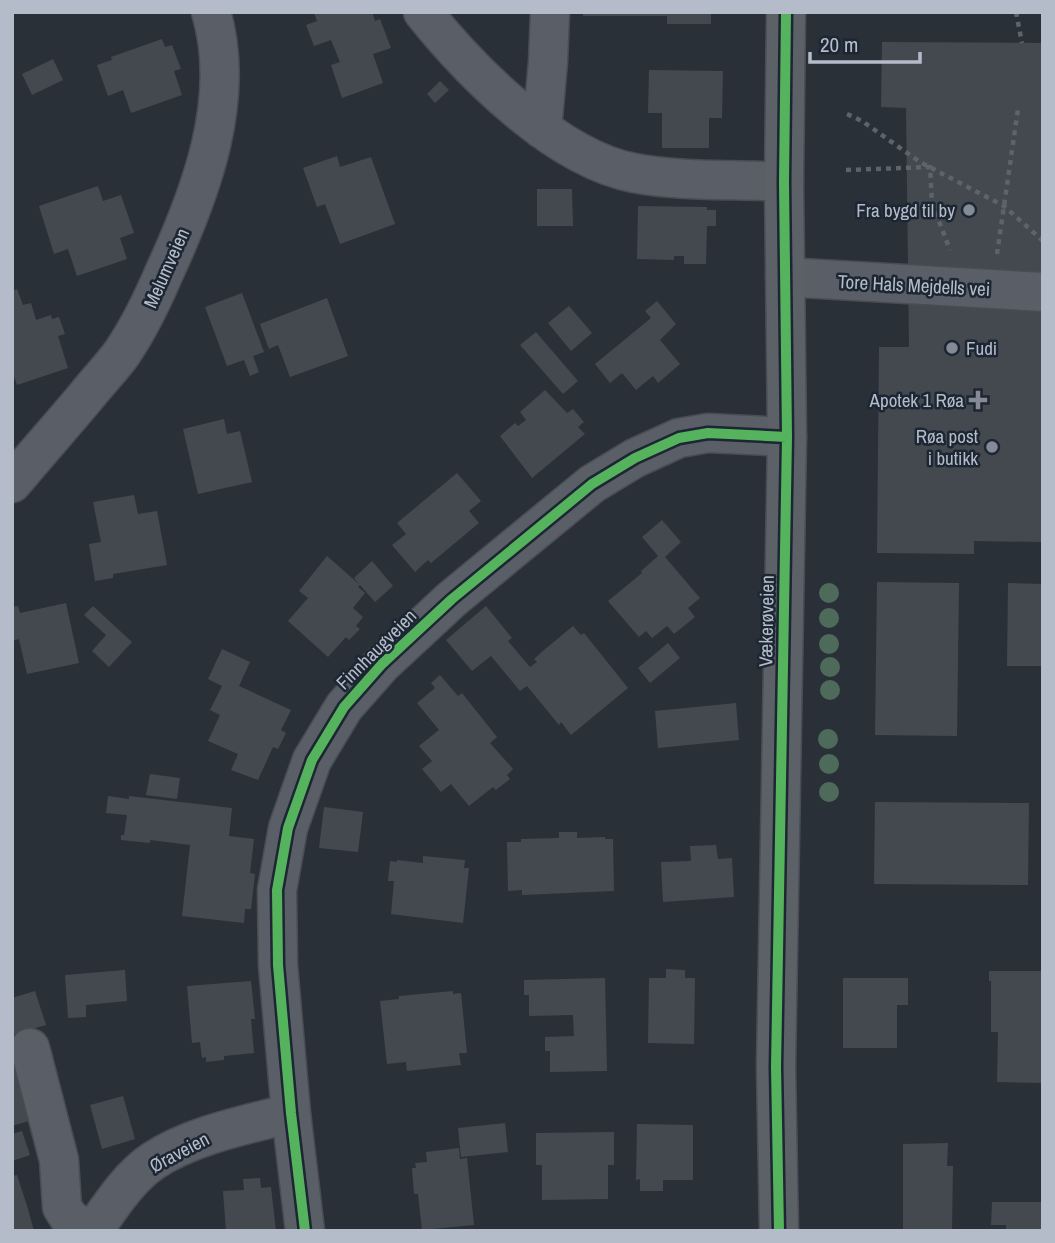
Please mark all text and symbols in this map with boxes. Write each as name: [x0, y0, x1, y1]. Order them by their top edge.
scale bar: [810, 21, 920, 65]
text: 20 m: [820, 30, 858, 59]
place label: Fra bygd til by: [856, 197, 955, 223]
marker: Fra bygd til by: [961, 202, 977, 218]
street label: Melumveien: [137, 224, 195, 312]
street label: Tore Hals Mejdells vei: [837, 268, 991, 302]
place label: Fudi: [966, 335, 997, 361]
marker: Fudi: [944, 340, 960, 356]
place label: Apotek 1 Røa: [869, 387, 964, 413]
marker: Apotek 1 Røa: [970, 392, 986, 408]
place label: Røa post i butikk: [916, 423, 979, 471]
marker: Røa post i butikk: [984, 439, 1000, 455]
street label: Vækerøveien: [752, 575, 780, 667]
street label: Finnhaugveien: [330, 603, 422, 695]
street label: Øraveien: [145, 1125, 213, 1179]

